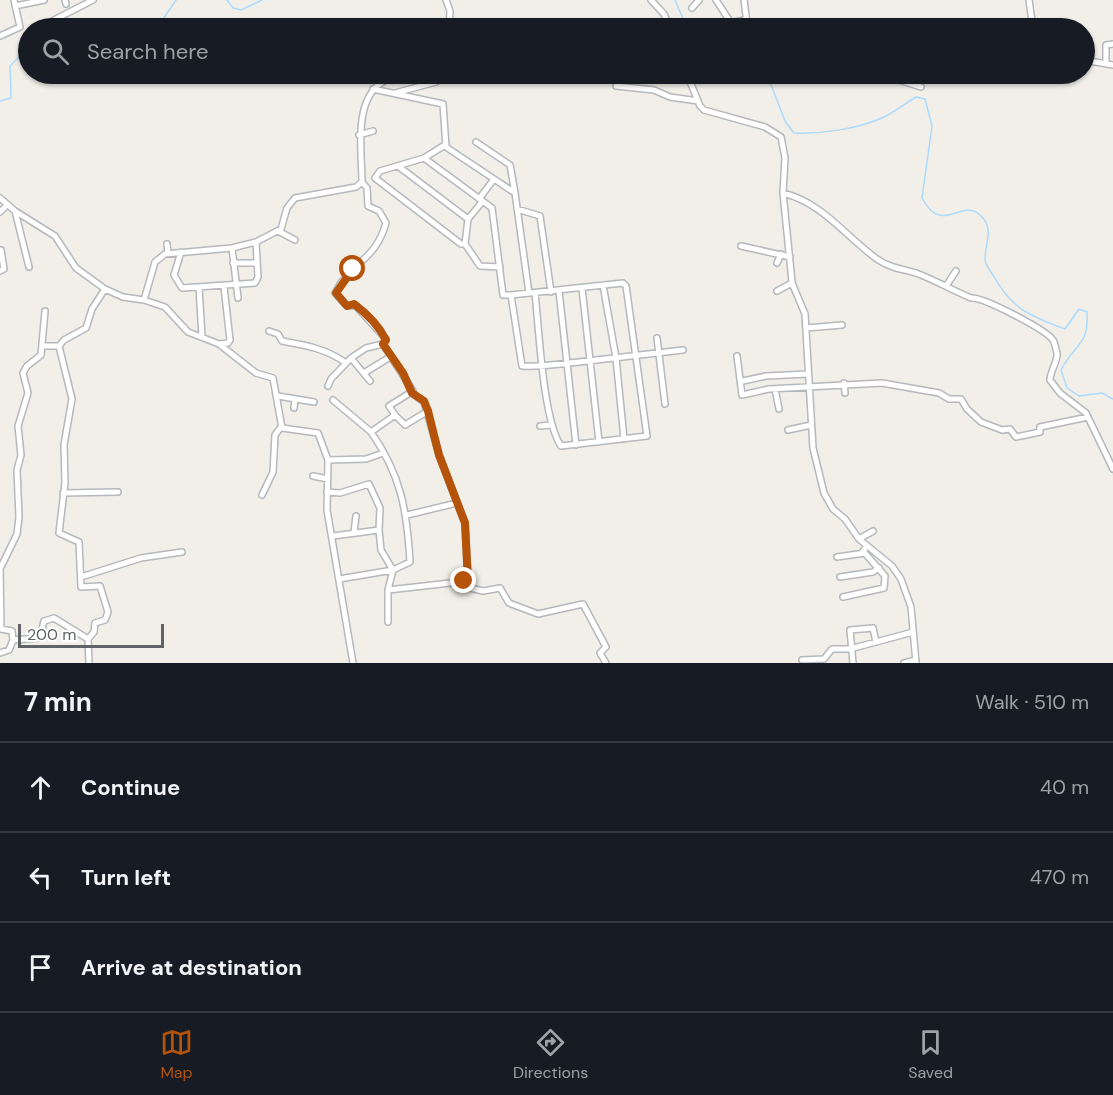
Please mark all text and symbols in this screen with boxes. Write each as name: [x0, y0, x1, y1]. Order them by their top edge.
search box: [18, 18, 1095, 84]
icon: search: [39, 35, 72, 68]
text: Search here: [87, 37, 208, 66]
route start: [339, 255, 365, 281]
route end: [450, 567, 476, 593]
scale bar: [18, 621, 164, 648]
text: 200 m: [27, 624, 76, 645]
text: 7 min: [24, 685, 92, 719]
text: Walk · 510 m: [975, 689, 1089, 715]
icon: ahead: [24, 771, 57, 804]
text: Continue: [81, 773, 180, 802]
text: 40 m: [1040, 774, 1089, 800]
icon: left: [24, 861, 57, 894]
text: Turn left: [81, 863, 171, 892]
text: 470 m: [1030, 864, 1089, 890]
icon: arrive: [24, 951, 57, 984]
text: Arrive at destination: [81, 953, 302, 982]
tab: Map: [160, 1026, 193, 1083]
tab: Directions: [513, 1026, 588, 1083]
tab: Saved: [908, 1026, 953, 1083]

